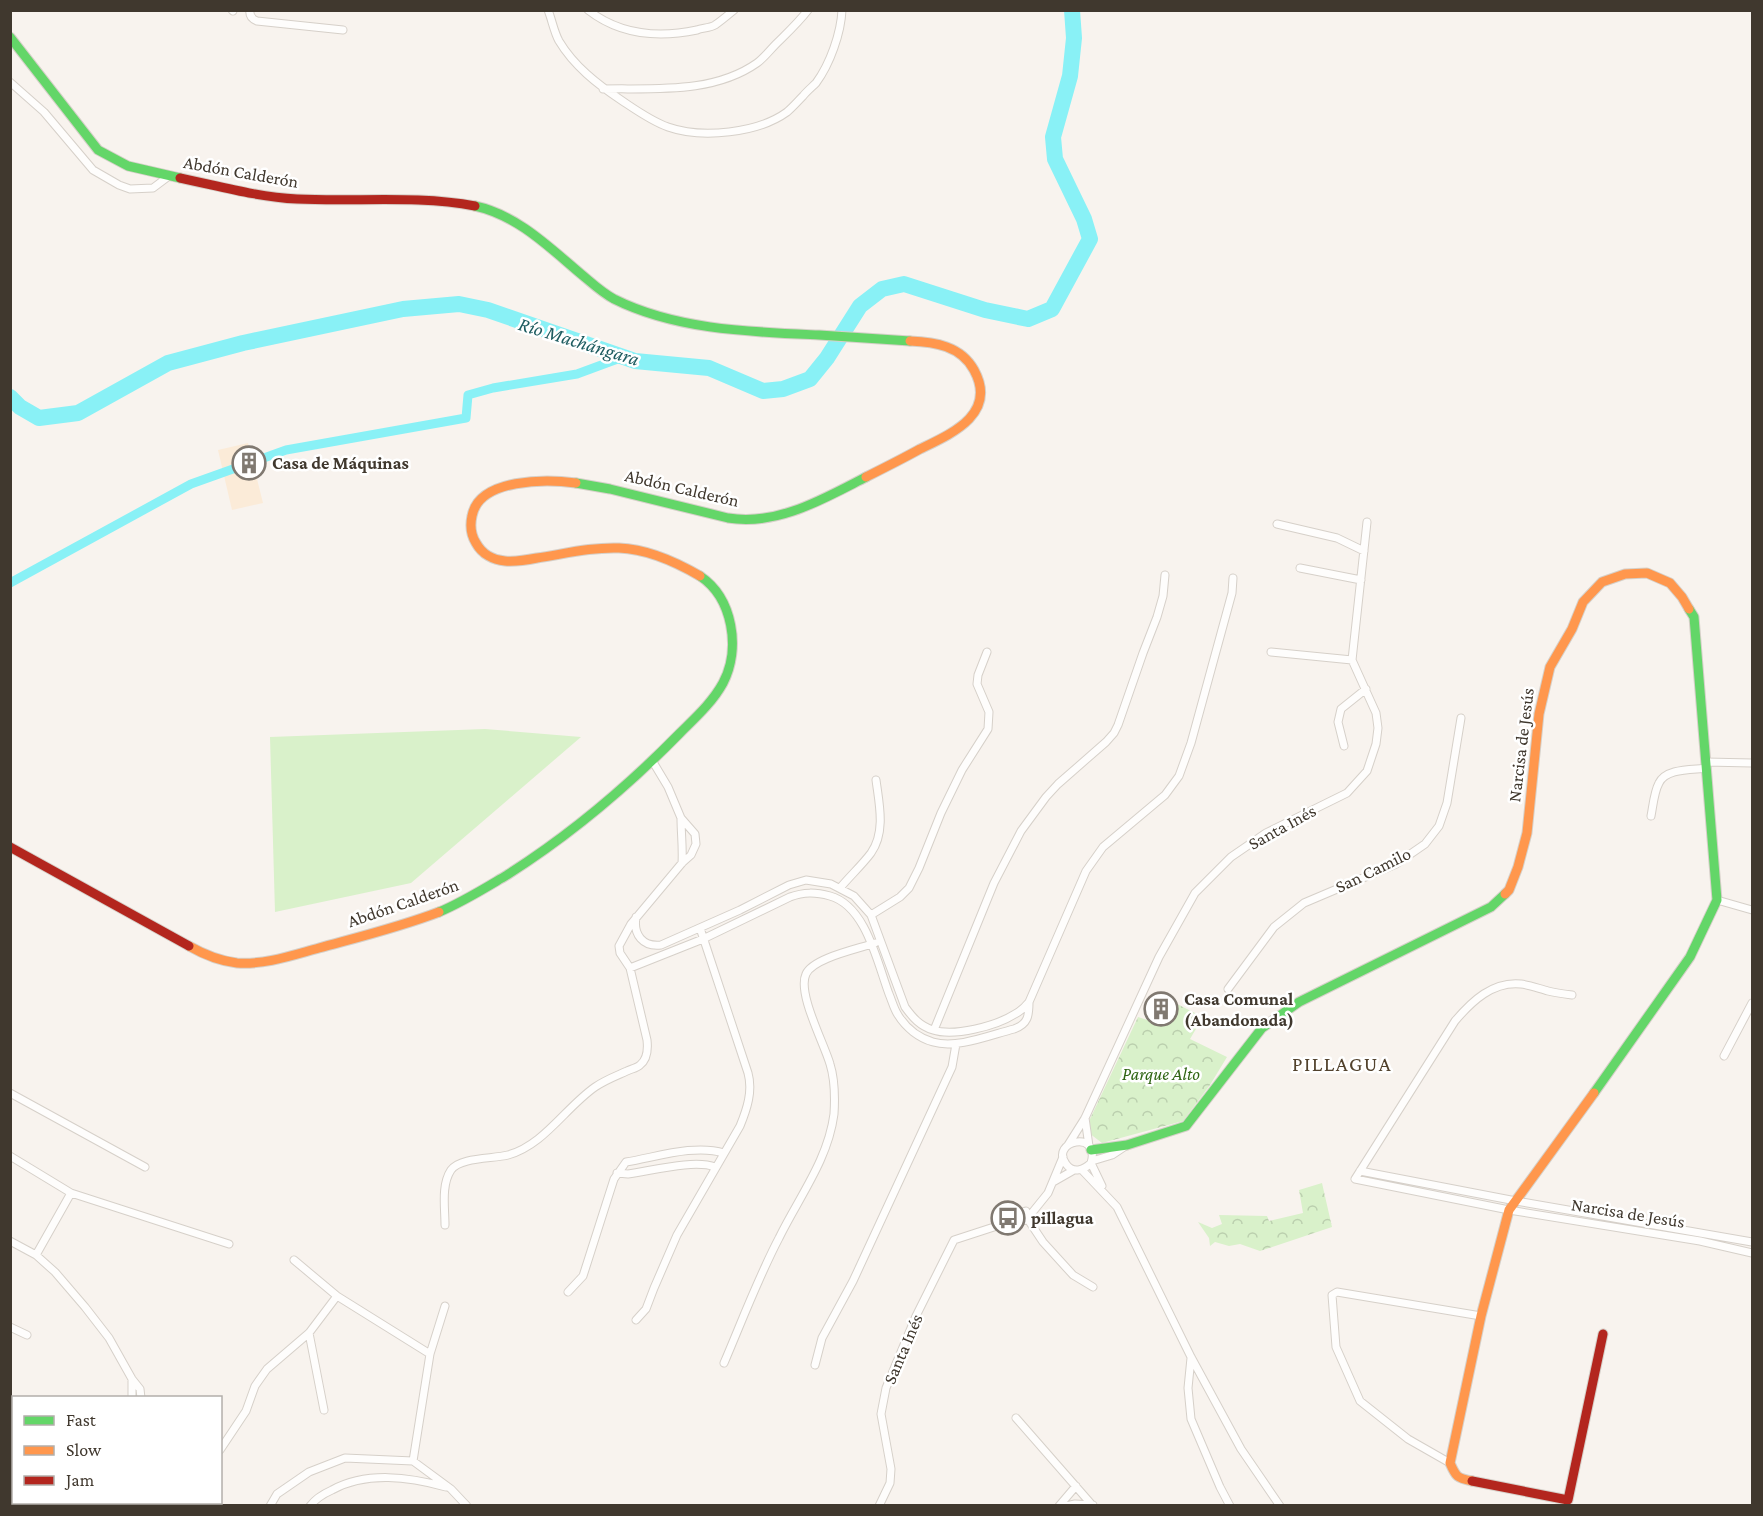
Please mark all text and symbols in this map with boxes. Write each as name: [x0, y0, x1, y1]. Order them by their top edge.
street label: Abdón Calderón: [182, 152, 300, 192]
water label: Río Machángara: [516, 312, 642, 371]
building icon: Casa de Máquinas: [231, 445, 267, 481]
place label: Casa de Máquinas: [272, 453, 409, 473]
street label: Abdón Calderón: [623, 465, 741, 511]
street label: Narcisa de Jesús: [1504, 687, 1538, 803]
street label: Santa Inés: [1245, 800, 1319, 854]
street label: San Camilo: [1332, 843, 1414, 897]
street label: Abdón Calderón: [345, 874, 462, 931]
place label: Casa Comunal (Abandonada): [1184, 989, 1294, 1031]
building icon: Casa Comunal (Abandonada): [1143, 991, 1179, 1027]
district label: PILLAGUA: [1292, 1052, 1392, 1076]
park label: Parque Alto: [1122, 1064, 1200, 1084]
street label: Narcisa de Jesús: [1570, 1194, 1686, 1232]
bus stop icon: pillagua: [990, 1200, 1026, 1236]
place label: pillagua: [1031, 1208, 1094, 1228]
street label: Santa Inés: [879, 1311, 927, 1387]
legend: [12, 1396, 222, 1504]
text: Fast: [66, 1410, 97, 1430]
text: Slow: [66, 1440, 102, 1460]
text: Jam: [64, 1470, 95, 1490]

